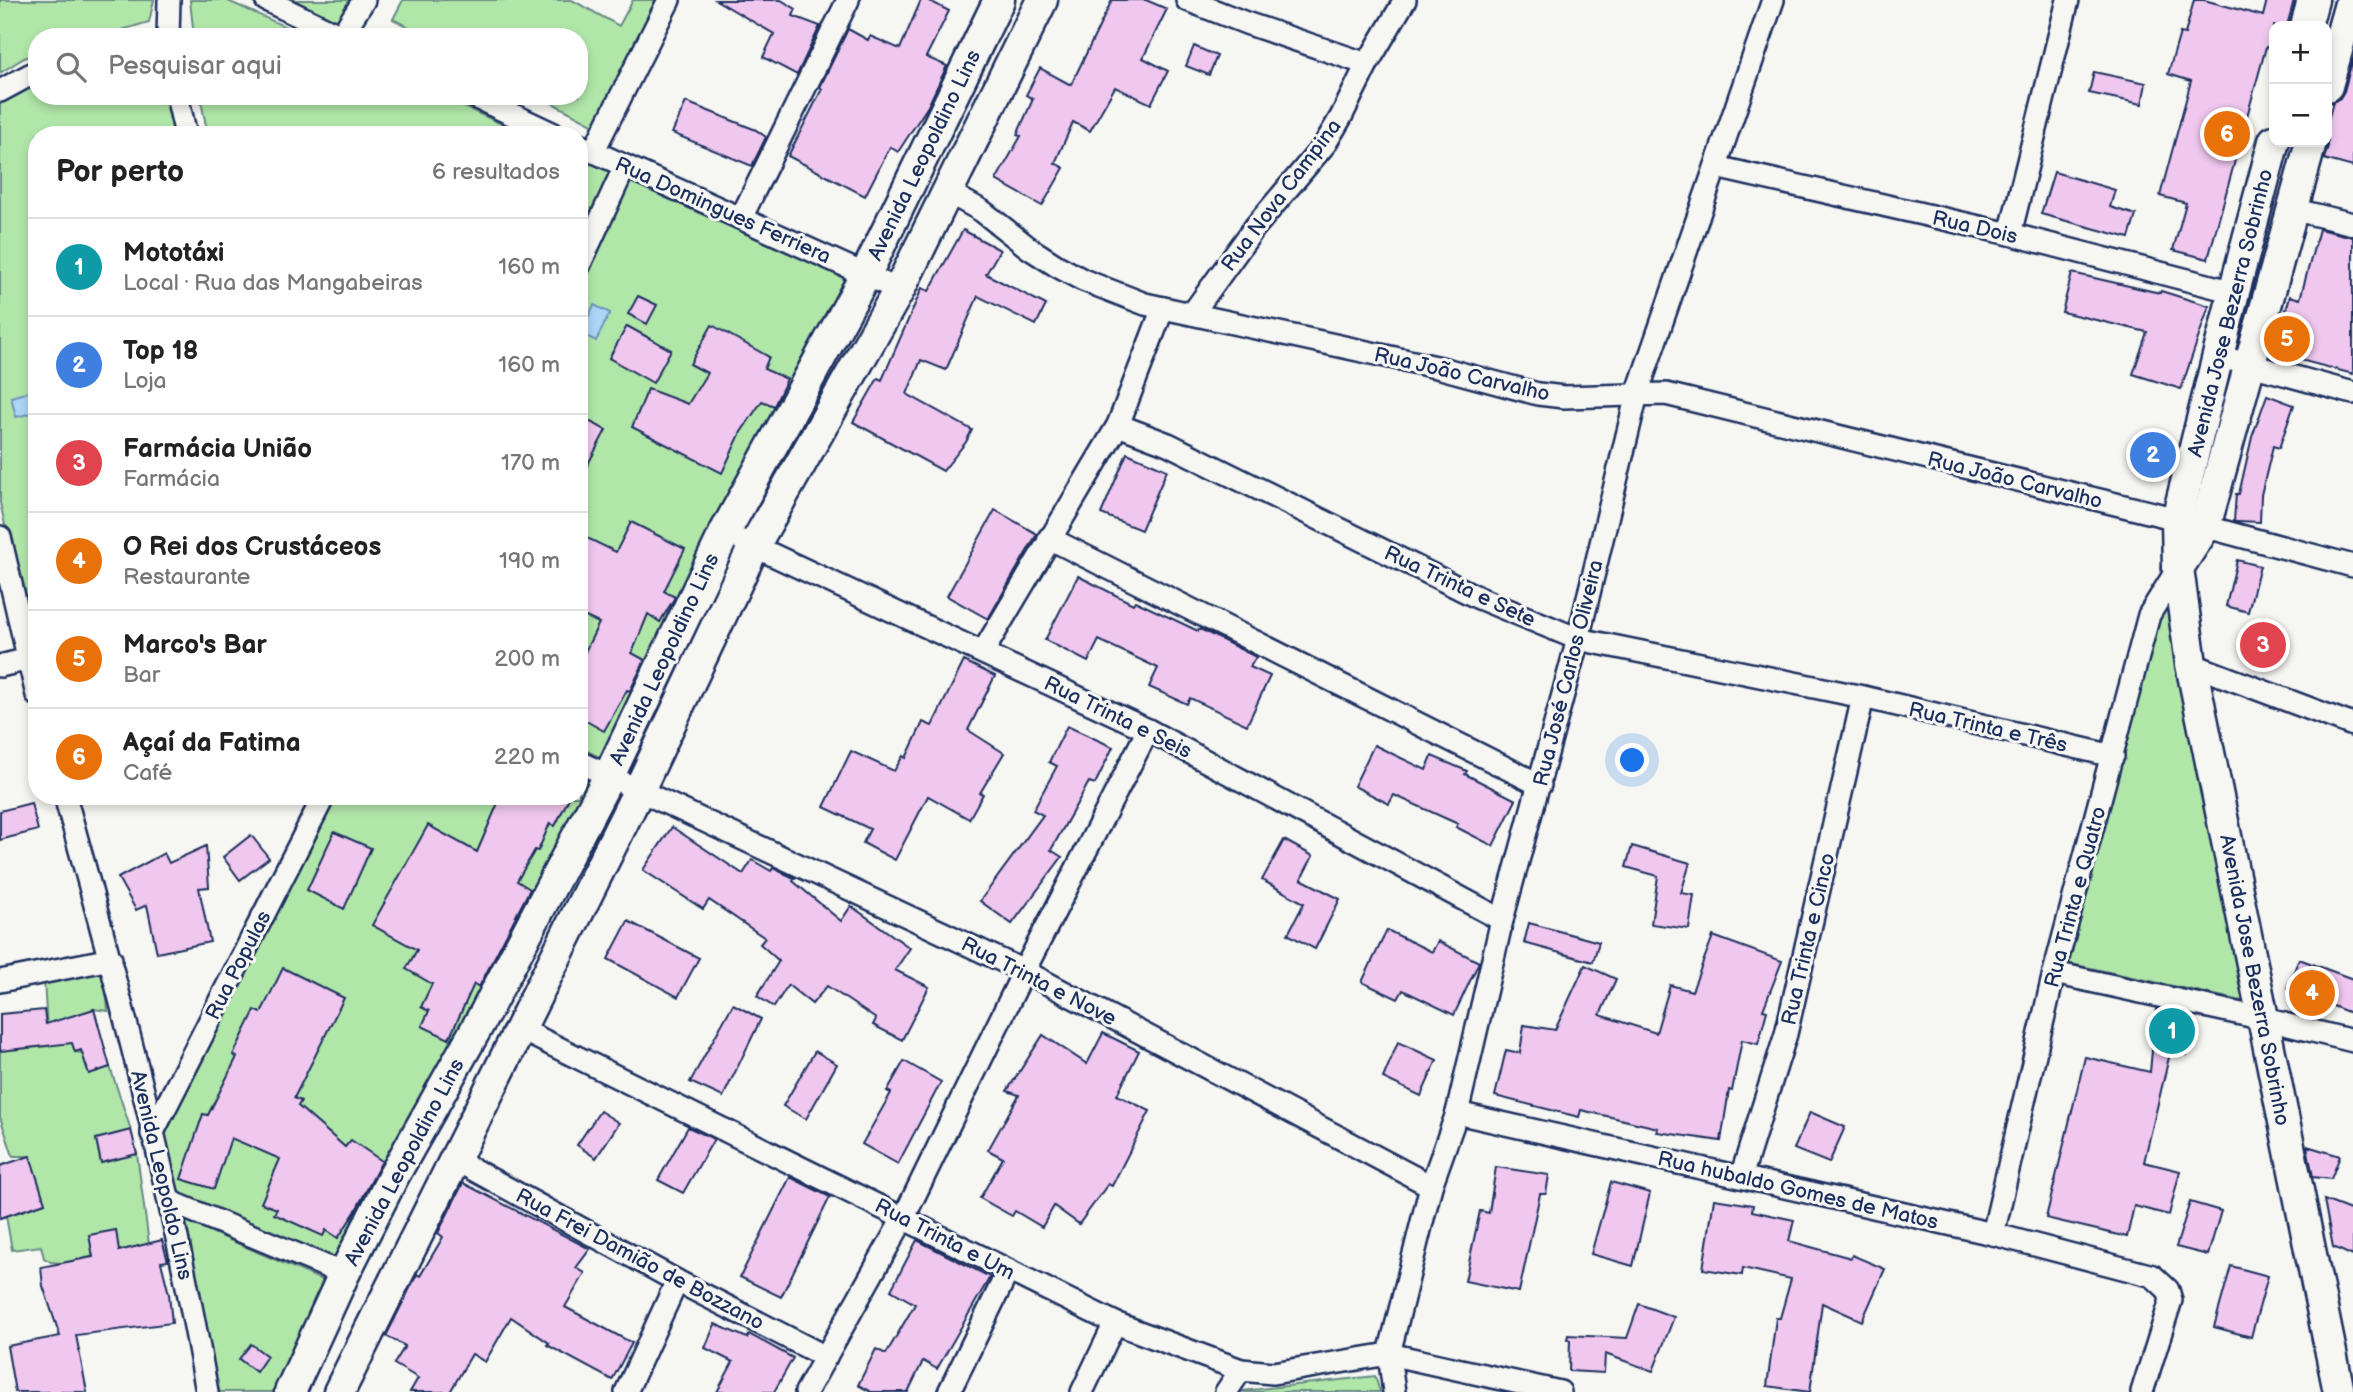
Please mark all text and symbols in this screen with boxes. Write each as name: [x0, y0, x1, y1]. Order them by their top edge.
map controls: [2269, 21, 2332, 147]
button: +: [2269, 21, 2332, 84]
search box: [28, 28, 588, 105]
street label: Avenida Leopoldino Lins: [863, 46, 986, 265]
icon: search: [52, 48, 90, 86]
text: Pesquisar aqui: [108, 51, 282, 82]
button: −: [2269, 84, 2332, 147]
pin: 6: [2204, 108, 2250, 160]
street label: Rua Nova Campina: [1216, 114, 1347, 276]
street label: Rua Domingues Ferriera: [611, 152, 835, 269]
text: Por perto: [56, 154, 184, 190]
text: 6 resultados: [432, 158, 560, 186]
street label: Avenida Jose Bezerra Sobrinho: [2183, 166, 2278, 460]
street label: Rua Dois: [1930, 206, 2020, 249]
text: Mototáxi: [123, 238, 224, 269]
text: 1: [74, 253, 84, 281]
text: 160 m: [498, 253, 560, 281]
text: Local · Rua das Mangabeiras: [123, 269, 423, 297]
pin: 5: [2264, 313, 2310, 365]
text: Top 18: [123, 336, 198, 367]
street label: Rua João Carvalho: [1372, 342, 1552, 407]
text: 2: [72, 351, 86, 379]
text: 160 m: [498, 351, 560, 379]
text: Loja: [123, 367, 167, 395]
pin: 2: [2130, 429, 2176, 481]
text: Farmácia União: [123, 434, 312, 465]
street label: Rua João Carvalho: [1925, 447, 2105, 514]
text: 3: [72, 449, 86, 477]
text: 170 m: [501, 449, 560, 477]
text: Farmácia: [123, 465, 220, 493]
text: O Rei dos Crustáceos: [123, 532, 381, 563]
street label: Rua Trinta e Sete: [1380, 540, 1539, 632]
text: 4: [72, 547, 86, 575]
text: 190 m: [499, 547, 560, 575]
street label: Avenida Leopoldino Lins: [604, 549, 725, 769]
street label: Rua José Carlos Oliveira: [1528, 557, 1609, 789]
text: Restaurante: [123, 563, 250, 591]
pin: 3: [2240, 619, 2286, 671]
text: Marco's Bar: [123, 630, 267, 661]
text: 5: [72, 645, 86, 673]
text: 200 m: [494, 645, 560, 673]
text: Bar: [123, 661, 160, 689]
street label: Rua Trinta e Seis: [1040, 671, 1196, 764]
street label: Rua Trinta e Três: [1906, 697, 2070, 758]
text: Açaí da Fatima: [123, 728, 301, 759]
text: 6: [72, 743, 86, 771]
text: 220 m: [494, 743, 560, 771]
your location: [1615, 743, 1649, 777]
text: Café: [123, 759, 172, 787]
street label: Rua Trinta e Quatro: [2039, 804, 2112, 990]
street label: Avenida Jose Bezerra Sobrinho: [2214, 832, 2295, 1128]
street label: Rua Trinta e Cinco: [1777, 851, 1840, 1028]
street label: Rua Populas: [200, 907, 277, 1024]
street label: Rua Trinta e Nove: [957, 932, 1121, 1031]
pin: 4: [2289, 967, 2335, 1019]
pin: 1: [2149, 1005, 2195, 1057]
street label: Avenida Leopoldino Lins: [339, 1054, 470, 1270]
street label: Avenida Leopoldo Lins: [125, 1068, 198, 1282]
street label: Rua hubaldo Gomes de Matos: [1655, 1146, 1941, 1235]
street label: Rua Frei Damião de Bozzano: [511, 1183, 768, 1336]
street label: Rua Trinta e Um: [871, 1193, 1019, 1285]

